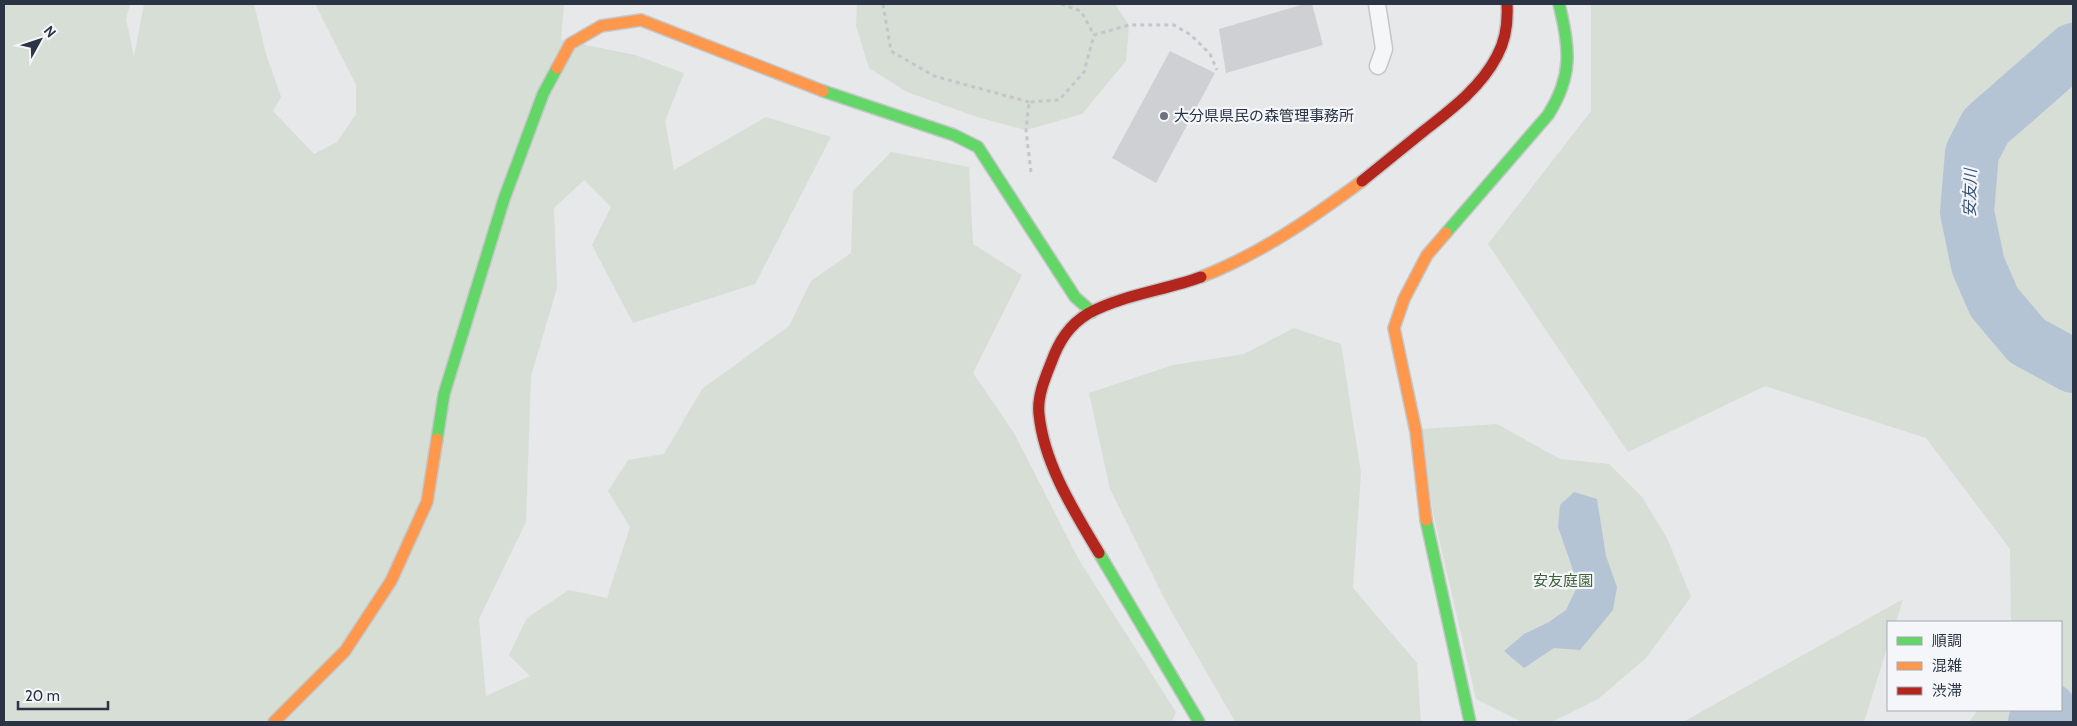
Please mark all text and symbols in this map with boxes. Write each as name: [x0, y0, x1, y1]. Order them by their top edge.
north arrow: [15, 15, 65, 65]
text: N: [40, 22, 60, 41]
place label: 大分県県民の森管理事務所: [1174, 107, 1354, 125]
marker: 大分県県民の森管理事務所: [1158, 110, 1170, 122]
water label: 安友川: [1960, 167, 1980, 217]
park label: 安友庭園: [1533, 572, 1593, 590]
legend: [1887, 621, 2062, 711]
text: 順調: [1932, 632, 1962, 650]
text: 混雑: [1932, 657, 1962, 675]
scale bar: [18, 678, 108, 710]
text: 渋滞: [1932, 682, 1962, 700]
text: 20 m: [25, 687, 60, 705]

